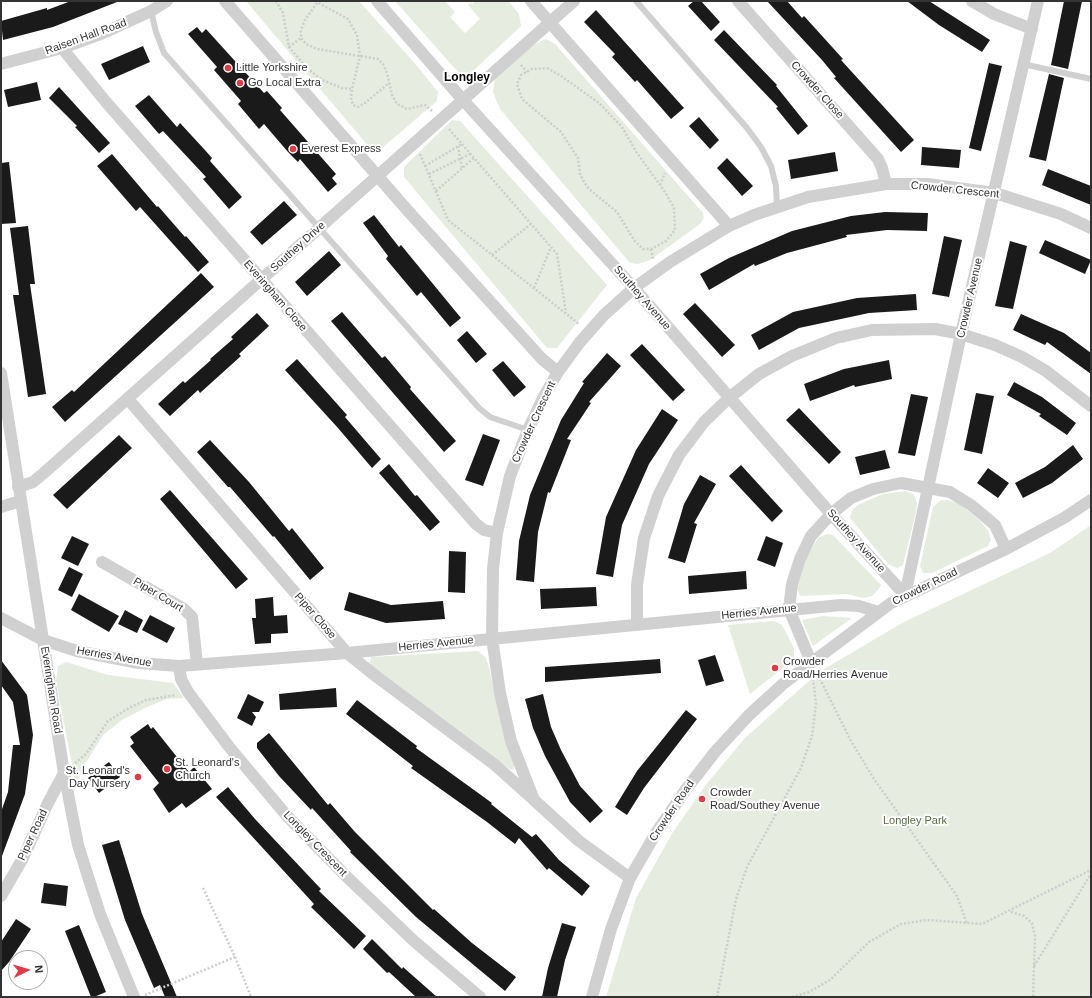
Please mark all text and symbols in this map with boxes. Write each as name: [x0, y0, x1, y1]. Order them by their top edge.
street label: Raisen Hall Road: [44, 16, 128, 58]
street label: Crowder Close: [788, 59, 846, 121]
place label: Little Yorkshire: [236, 61, 308, 75]
marker: Little Yorkshire: [223, 63, 233, 73]
district label: Longley: [444, 71, 490, 85]
place label: Go Local Extra: [248, 76, 321, 90]
marker: Go Local Extra: [235, 78, 245, 88]
place label: Everest Express: [301, 142, 381, 156]
marker: Everest Express: [288, 144, 298, 154]
street label: Crowder Crescent: [910, 179, 1000, 201]
street label: Southey Drive: [268, 219, 328, 275]
street label: Crowder Avenue: [954, 257, 986, 339]
street label: Everingham Close: [241, 258, 309, 334]
street label: Southey Avenue: [611, 263, 673, 333]
street label: Crowder Crescent: [509, 379, 559, 465]
street label: Southey Avenue: [824, 507, 888, 575]
street label: Crowder Road: [890, 566, 960, 608]
street label: Piper Court: [131, 575, 185, 615]
street label: Piper Close: [291, 590, 339, 642]
street label: Herries Avenue: [721, 601, 797, 623]
street label: Herries Avenue: [398, 633, 474, 655]
street label: Herries Avenue: [76, 644, 152, 670]
street label: Everingham Road: [38, 645, 64, 735]
place label: Crowder Road/Herries Avenue: [783, 655, 888, 681]
marker: Crowder Road/Herries Avenue: [770, 663, 780, 673]
place label: St. Leonard's Church: [175, 756, 239, 782]
place label: St. Leonard's Day Nursery: [66, 764, 130, 790]
marker: St. Leonard's Church: [162, 764, 172, 774]
marker: St. Leonard's Day Nursery: [133, 772, 143, 782]
street label: Crowder Road: [647, 778, 697, 844]
place label: Crowder Road/Southey Avenue: [710, 786, 820, 812]
marker: Crowder Road/Southey Avenue: [697, 794, 707, 804]
street label: Piper Road: [15, 807, 51, 863]
street label: Longley Crescent: [281, 809, 349, 879]
park label: Longley Park: [883, 814, 947, 828]
north arrow: [8, 950, 48, 990]
text: N: [33, 965, 45, 974]

